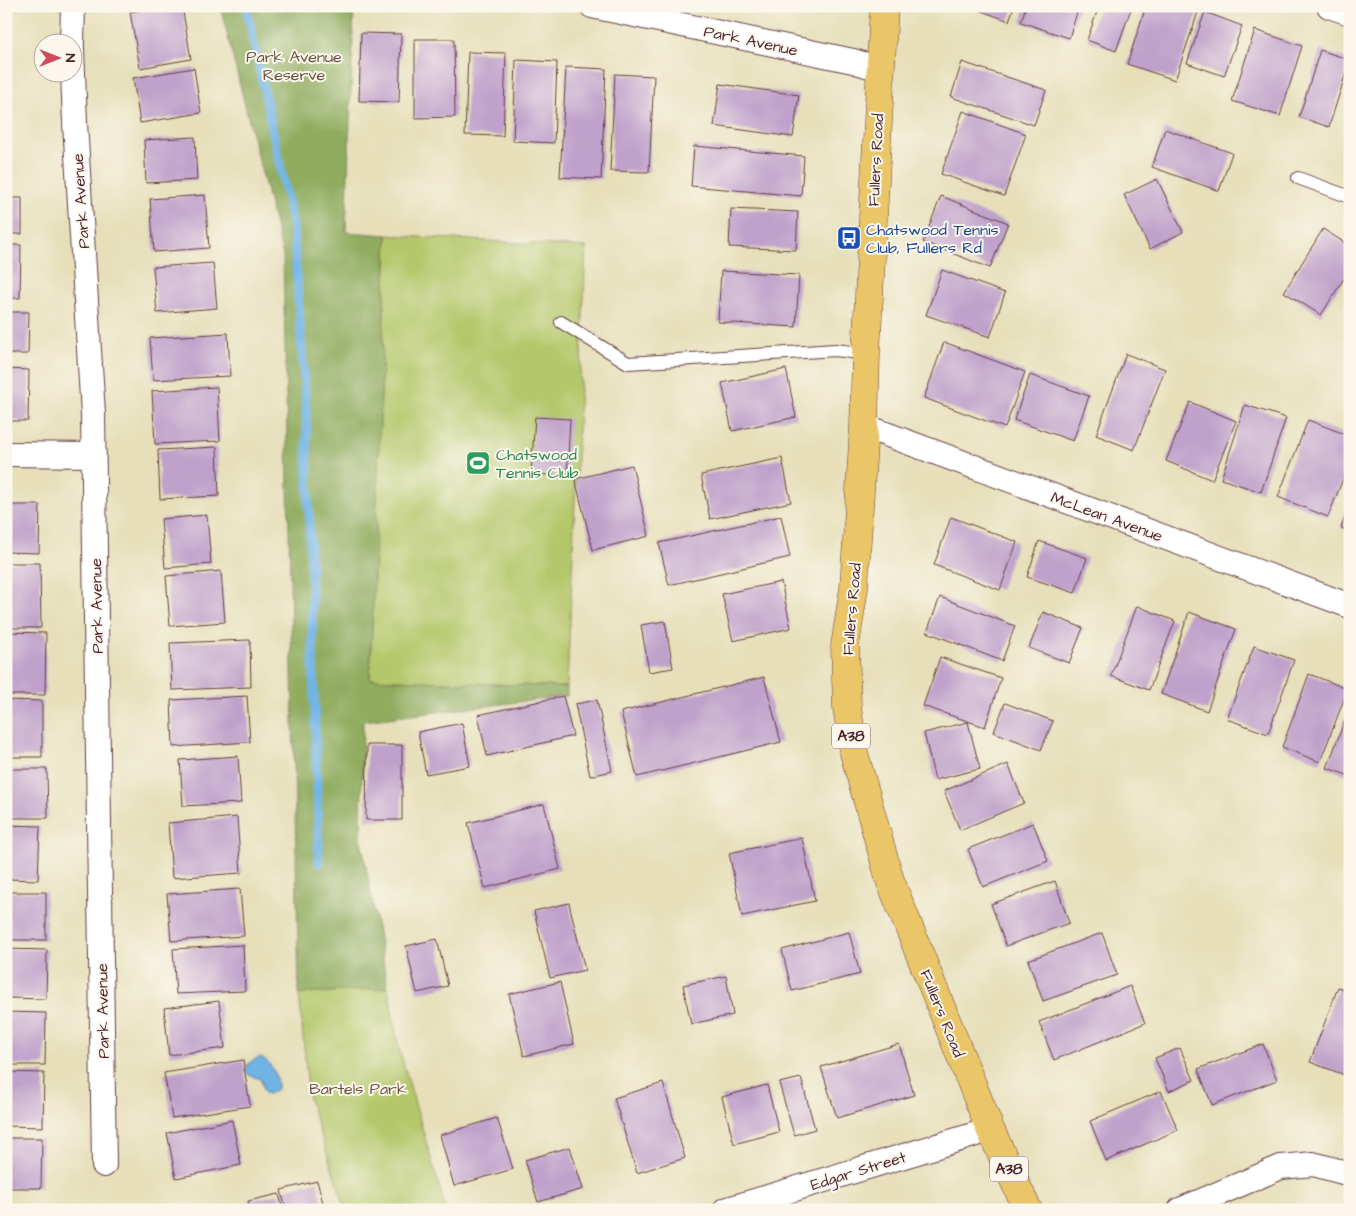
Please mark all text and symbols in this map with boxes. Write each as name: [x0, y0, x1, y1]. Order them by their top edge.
street label: Park Avenue: [702, 20, 800, 62]
north arrow: [32, 32, 82, 82]
park label: Park Avenue Reserve: [246, 46, 342, 86]
text: N: [60, 54, 80, 63]
street label: Fullers Road: [863, 113, 889, 207]
street label: Park Avenue: [67, 152, 95, 249]
place label: Chatswood Tennis Club, Fullers Rd: [866, 219, 999, 259]
bus stop icon: Chatswood Tennis Club, Fullers Rd: [836, 225, 862, 251]
place label: Chatswood Tennis Club: [496, 444, 578, 484]
sports icon: Chatswood Tennis Club: [465, 450, 491, 476]
street label: McLean Avenue: [1048, 486, 1166, 548]
street label: Park Avenue: [85, 558, 109, 654]
street label: Fullers Road: [837, 562, 867, 656]
road number: A38: [832, 724, 870, 748]
street label: Park Avenue: [91, 963, 115, 1059]
street label: Fullers Road: [914, 966, 970, 1061]
park label: Bartels Park: [309, 1078, 407, 1100]
street label: Edgar Street: [808, 1146, 909, 1197]
road number: A38: [990, 1156, 1028, 1182]

